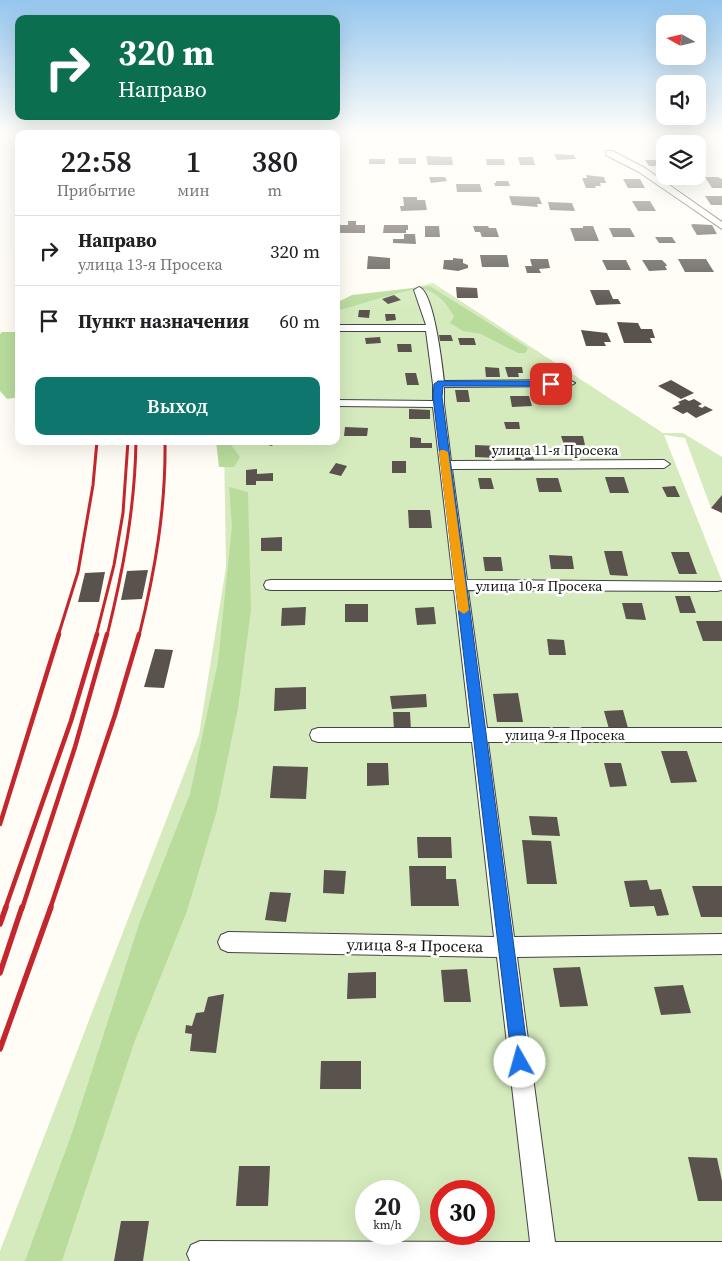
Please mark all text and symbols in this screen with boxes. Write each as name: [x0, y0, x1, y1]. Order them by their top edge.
north arrow: [656, 15, 706, 65]
map controls: [656, 15, 706, 185]
text: 320 m: [118, 29, 214, 77]
icon: right: [35, 35, 100, 100]
text: Направо: [118, 74, 207, 104]
button: sound: [656, 75, 706, 125]
button: layers: [656, 135, 706, 185]
text: 22:58: [60, 141, 132, 182]
text: 1: [186, 141, 201, 182]
text: 380: [251, 141, 298, 182]
text: Прибытие: [57, 179, 136, 201]
text: мин: [177, 179, 210, 201]
text: m: [268, 179, 282, 201]
text: Направо: [78, 227, 157, 253]
icon: right: [35, 237, 63, 265]
text: 320 m: [270, 238, 320, 264]
text: улица 13-я Просека: [78, 253, 223, 275]
icon: arrive: [35, 307, 63, 335]
text: Пункт назначения: [78, 308, 249, 334]
text: 60 m: [279, 308, 320, 334]
pin: [530, 363, 572, 405]
icon: arrive: [537, 370, 565, 398]
button: Выход: [35, 377, 320, 435]
street label: улица 11-я Просека: [492, 440, 619, 460]
street label: улица 10-я Просека: [476, 576, 603, 596]
street label: улица 9-я Просека: [505, 725, 626, 745]
street label: улица 8-я Просека: [346, 933, 484, 957]
position arrow: [493, 1035, 545, 1087]
speed limit sign: 30: [430, 1180, 495, 1245]
text: 20: [374, 1189, 401, 1223]
text: km/h: [373, 1217, 402, 1233]

